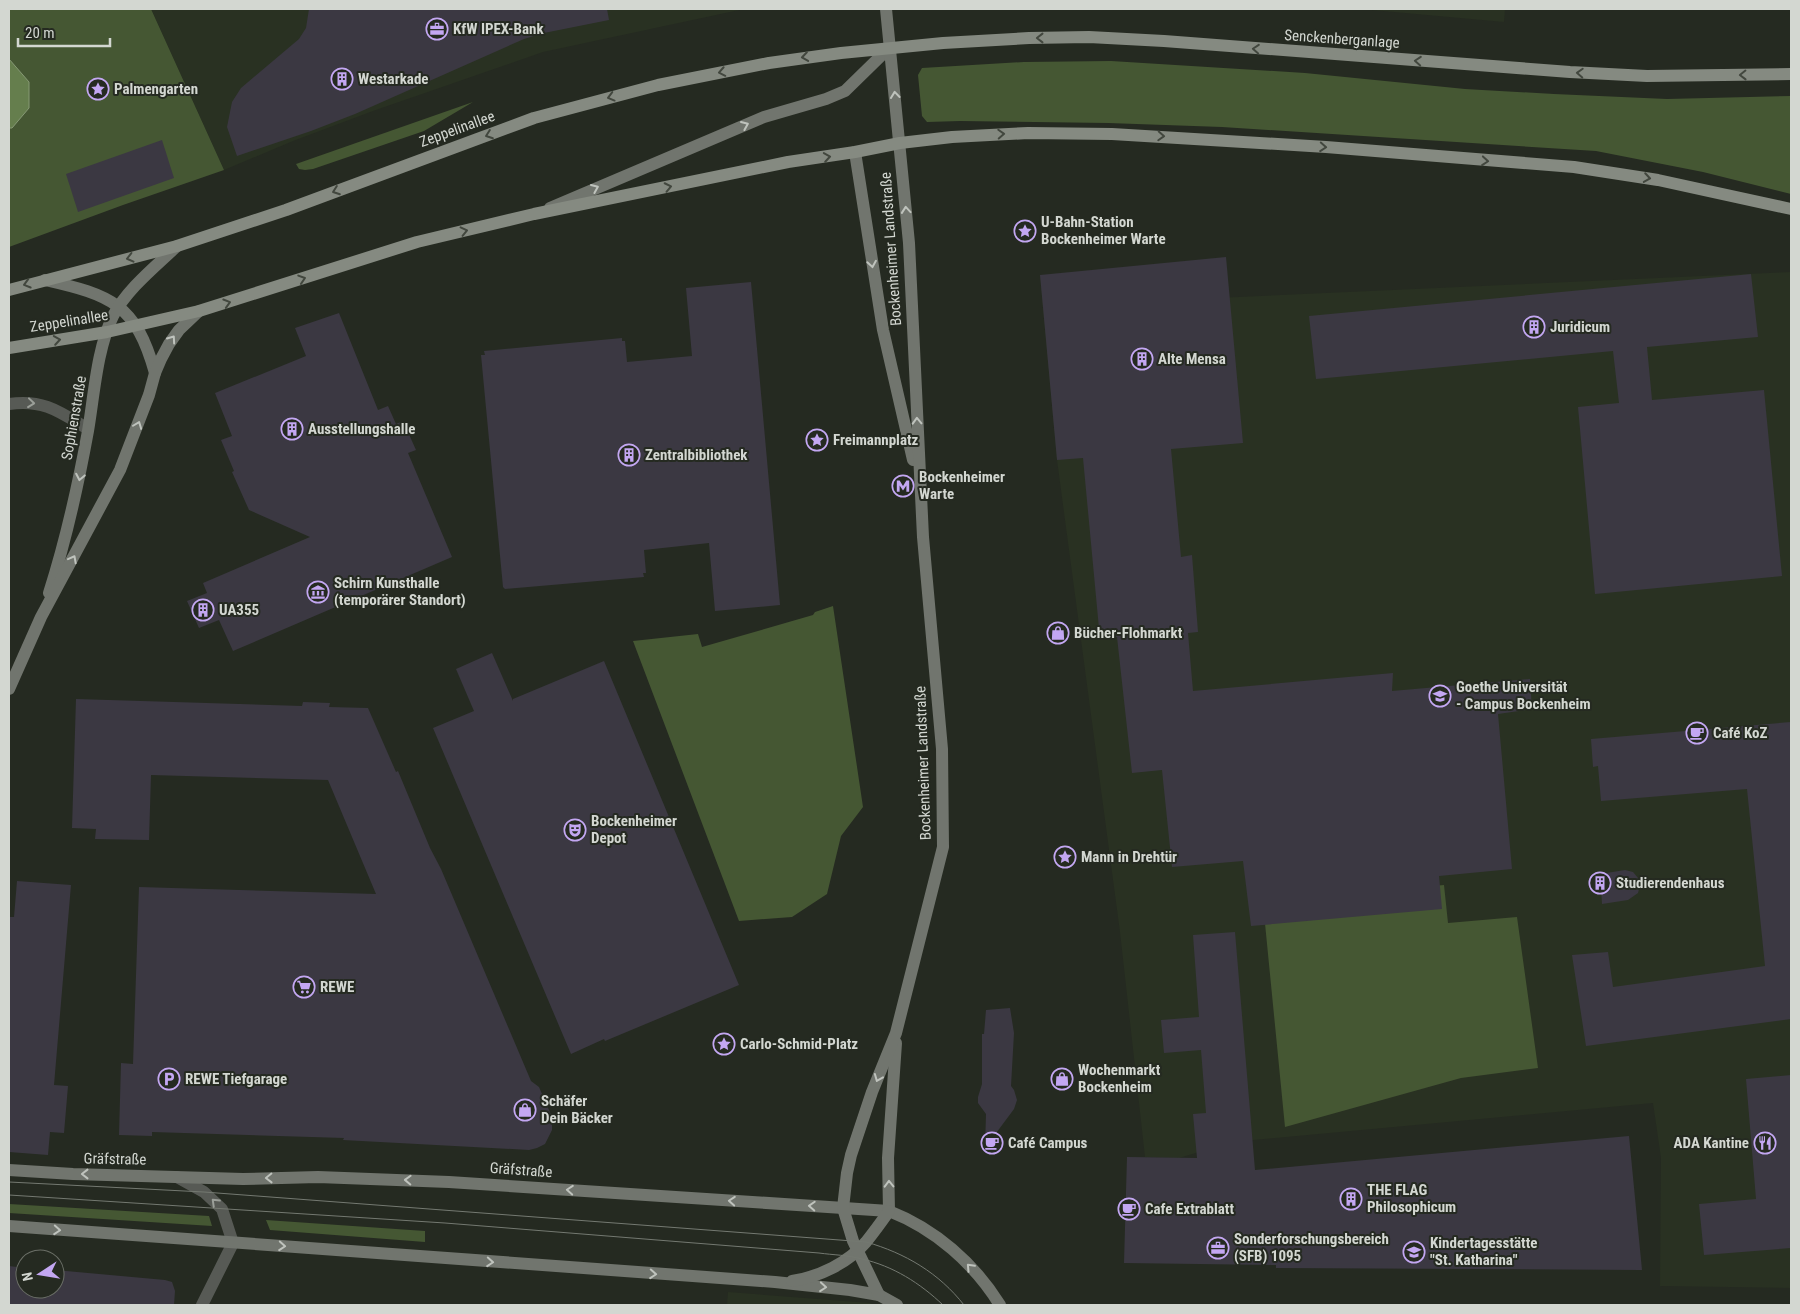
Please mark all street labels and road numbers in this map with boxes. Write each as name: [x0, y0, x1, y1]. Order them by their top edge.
street label: Senckenberganlage: [1284, 26, 1400, 52]
street label: Zeppelinallee: [417, 107, 497, 151]
street label: Bockenheimer Landstraße: [877, 171, 905, 327]
street label: Zeppelinallee: [29, 306, 109, 336]
street label: Sophienstraße: [58, 374, 90, 462]
street label: Bockenheimer Landstraße: [911, 686, 935, 840]
street label: Gräfstraße: [84, 1149, 146, 1169]
street label: Gräfstraße: [489, 1159, 553, 1181]

